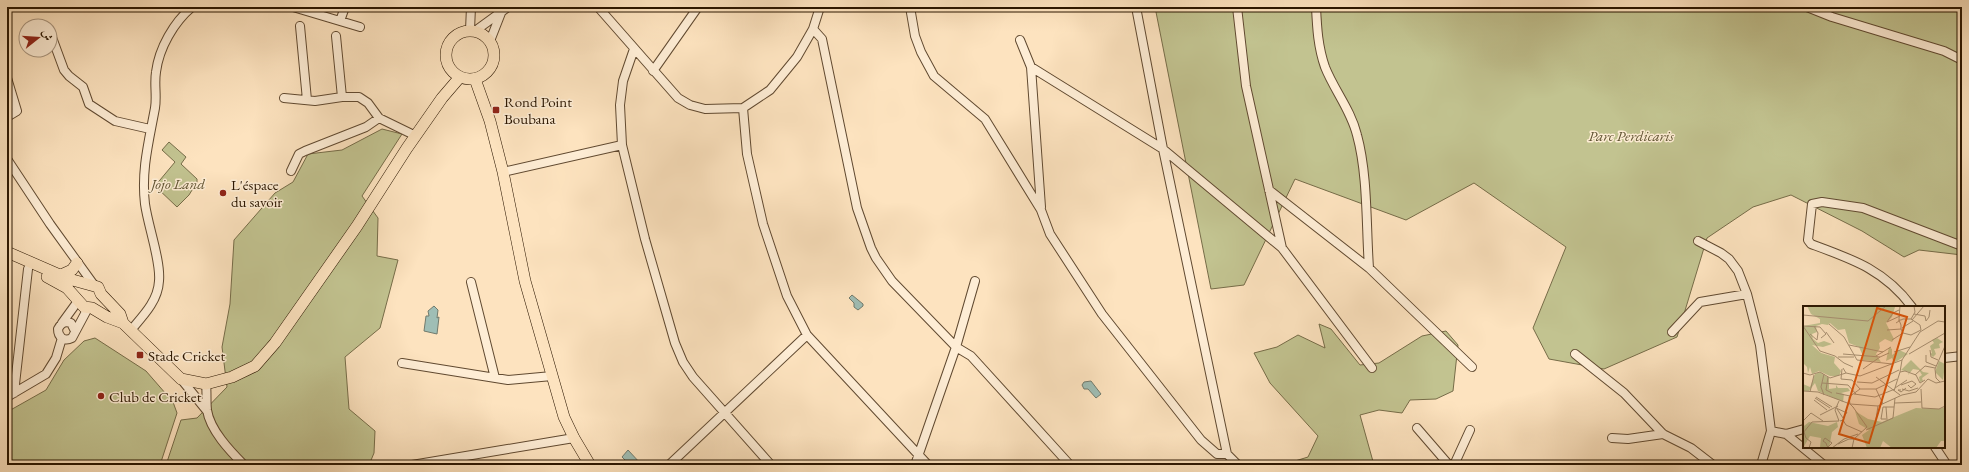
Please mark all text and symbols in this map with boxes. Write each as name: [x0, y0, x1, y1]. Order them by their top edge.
north arrow: [18, 18, 58, 58]
text: ش: [39, 28, 56, 42]
place label: Rond Point Boubana: [504, 92, 572, 128]
marker: Rond Point Boubana: [491, 105, 501, 115]
park label: Parc Perdicaris: [1588, 126, 1675, 145]
park label: Jojo Land: [148, 174, 205, 193]
place label: L'éspace du savoir: [231, 175, 282, 211]
marker: L'éspace du savoir: [218, 188, 228, 198]
inset map: [1803, 306, 1945, 448]
place label: Stade Cricket: [148, 346, 225, 365]
marker: Stade Cricket: [135, 350, 145, 360]
place label: Club de Cricket: [109, 387, 202, 406]
marker: Club de Cricket: [96, 391, 106, 401]

